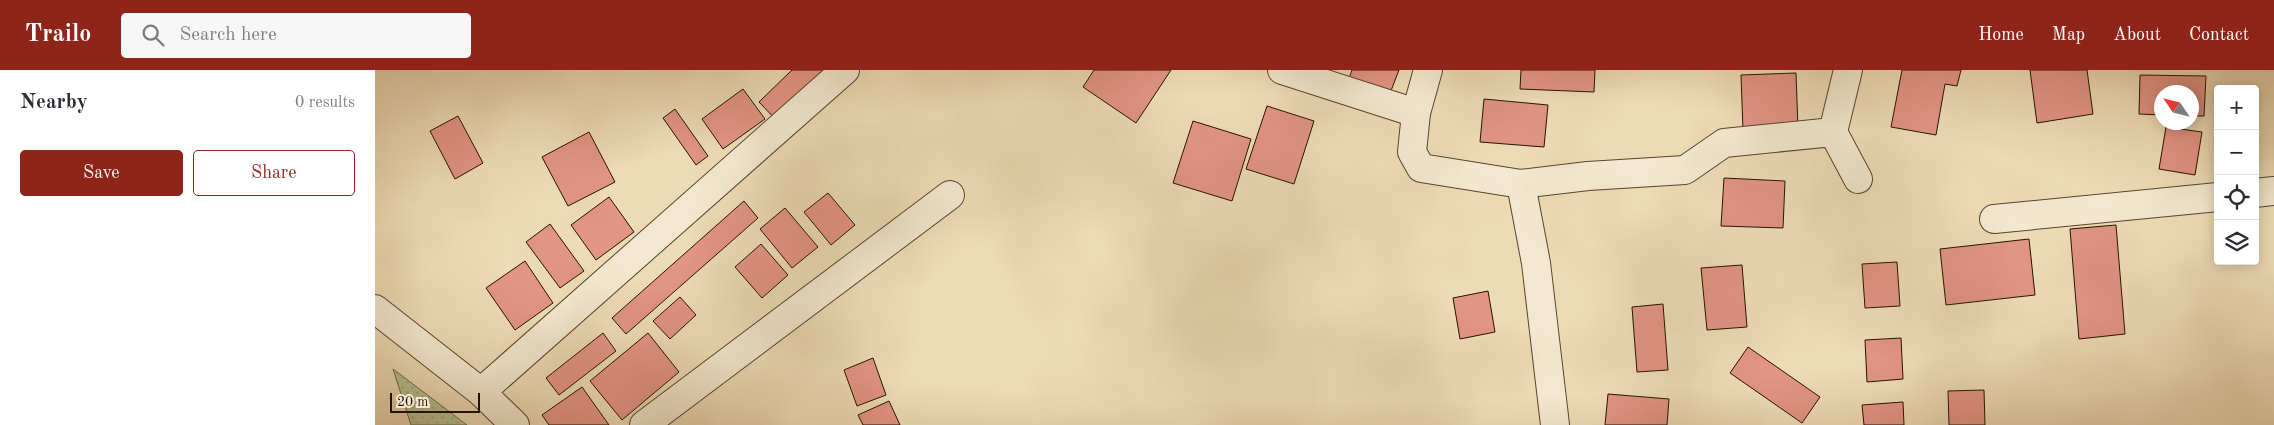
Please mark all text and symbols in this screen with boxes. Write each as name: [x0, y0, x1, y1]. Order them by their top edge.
search box: [121, 13, 471, 58]
icon: search: [139, 21, 167, 49]
text: Trailo: [25, 23, 91, 47]
text: Search here: [179, 26, 277, 45]
text: Home: [1978, 26, 2024, 44]
text: Map: [2052, 26, 2085, 44]
text: About: [2113, 26, 2161, 44]
text: Contact: [2189, 26, 2249, 44]
north arrow: [2154, 85, 2199, 130]
map controls: [2214, 85, 2259, 265]
button: +: [2214, 85, 2259, 130]
text: Nearby: [20, 92, 88, 113]
text: 0 results: [295, 95, 355, 111]
button: −: [2214, 130, 2259, 175]
button: Save: [20, 150, 183, 196]
button: Share: [193, 150, 355, 196]
button: locate: [2214, 175, 2259, 220]
button: layers: [2214, 220, 2259, 265]
scale bar: [390, 390, 480, 413]
text: 20 m: [397, 395, 428, 409]

